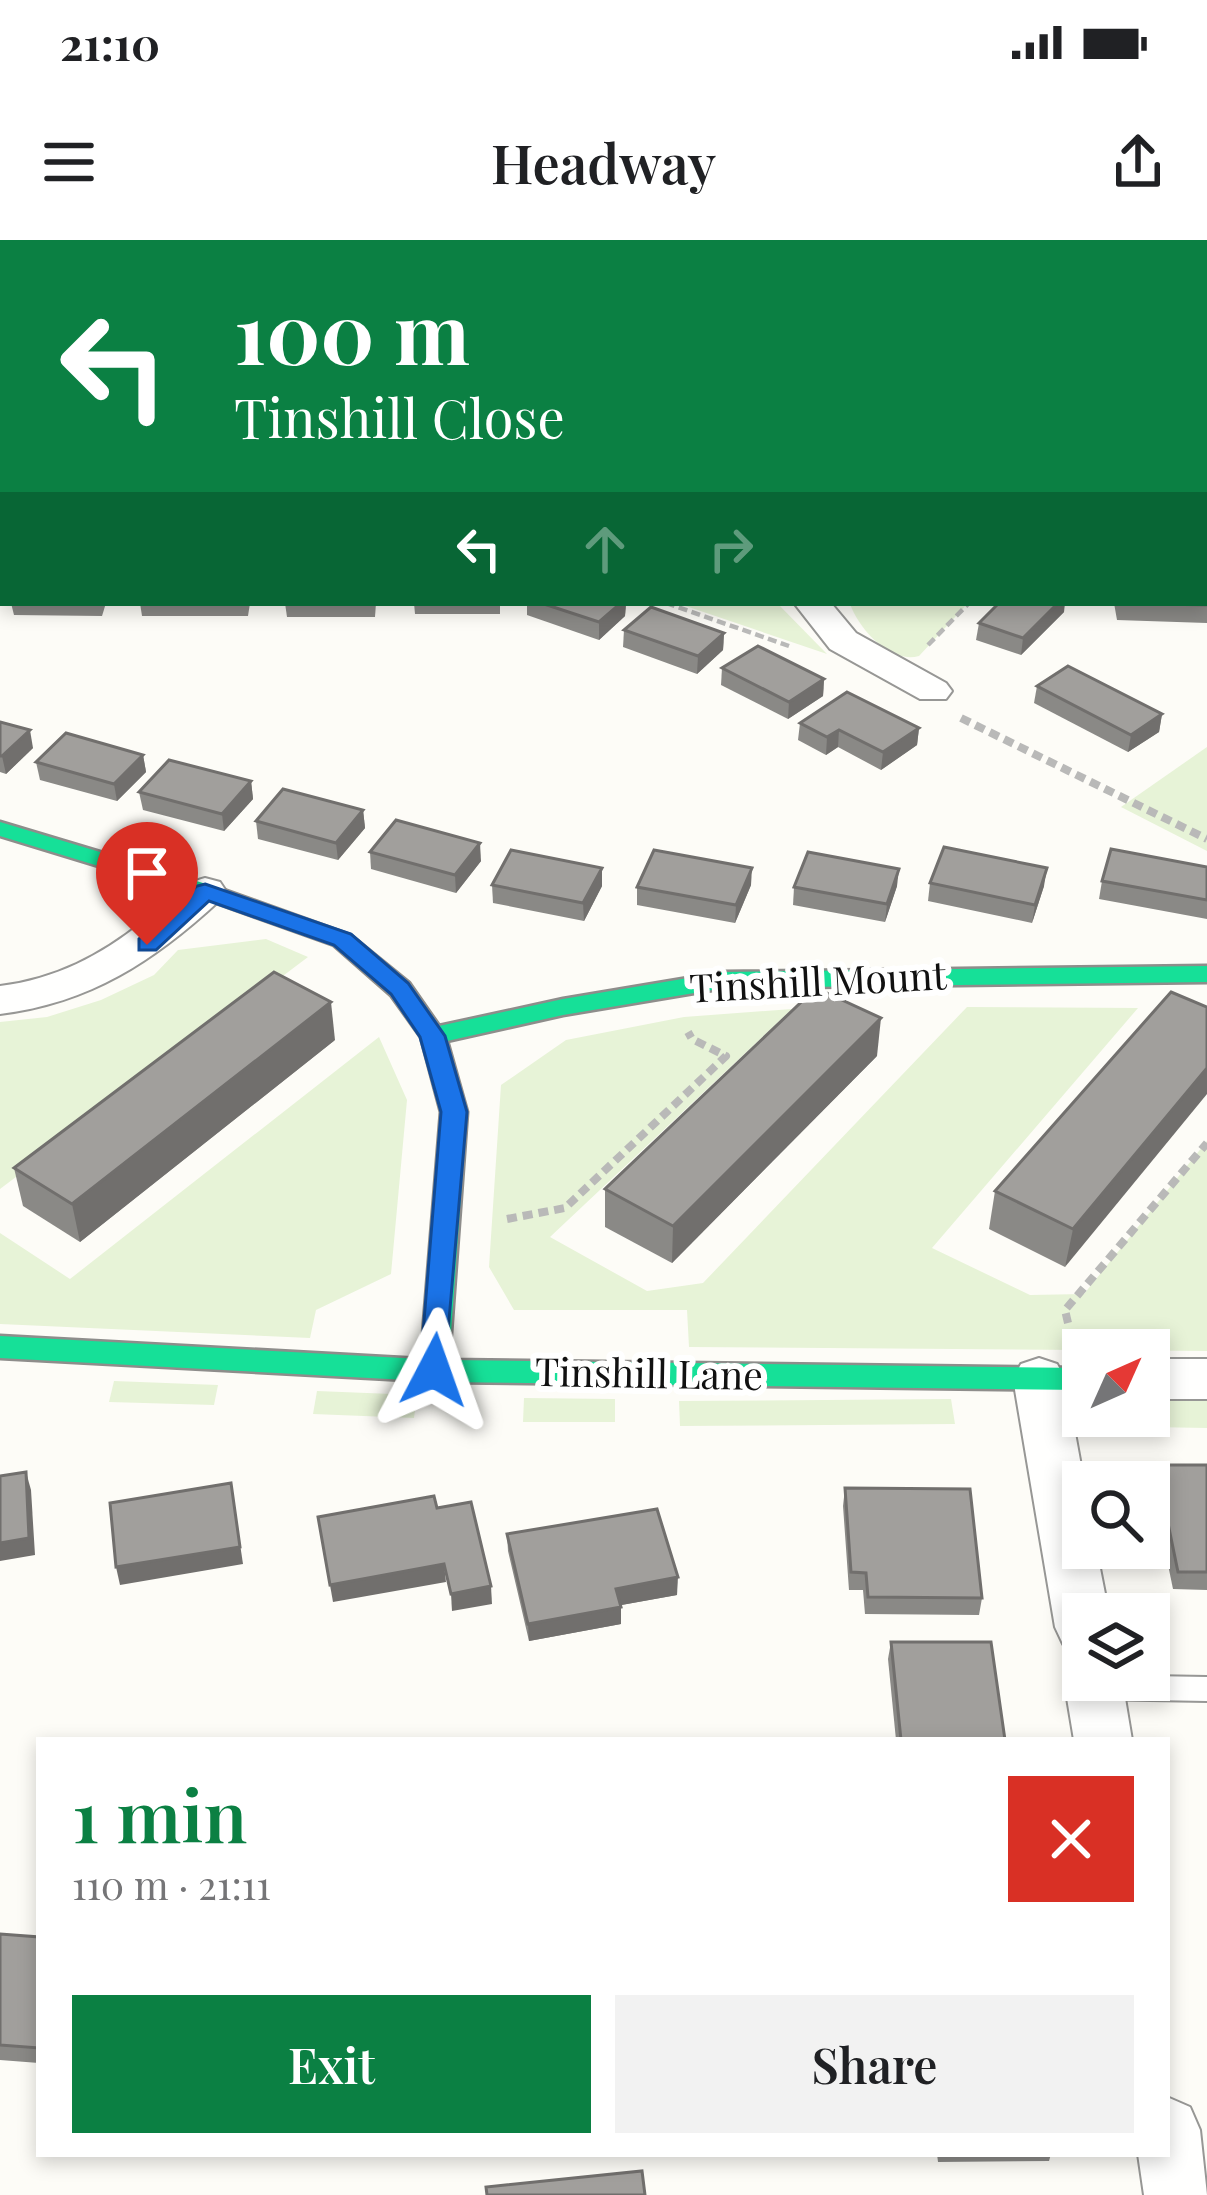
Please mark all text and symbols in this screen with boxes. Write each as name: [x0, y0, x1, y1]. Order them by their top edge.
text: 21:10: [60, 12, 160, 72]
text: Headway: [491, 126, 716, 198]
icon: menu: [36, 129, 102, 195]
icon: share: [1105, 129, 1171, 195]
text: 100 m: [234, 274, 470, 386]
icon: left: [36, 288, 192, 444]
text: Tinshill Close: [234, 381, 565, 453]
icon: left: [446, 516, 512, 582]
icon: ahead: [572, 516, 638, 582]
icon: right: [698, 516, 764, 582]
pin: [96, 822, 198, 945]
icon: arrive: [114, 840, 180, 906]
street label: Tinshill Mount: [688, 947, 949, 1013]
position arrow: [371, 1307, 497, 1433]
north arrow: [1062, 1329, 1170, 1437]
map controls: [1062, 1329, 1170, 1701]
street label: Tinshill Lane: [535, 1344, 764, 1400]
button: search: [1062, 1461, 1170, 1569]
button: layers: [1062, 1593, 1170, 1701]
text: 1 min: [72, 1765, 247, 1861]
button: close: [1008, 1776, 1134, 1902]
text: 110 m · 21:11: [72, 1858, 271, 1910]
button: Exit: [72, 1995, 591, 2133]
button: Share: [615, 1995, 1134, 2133]

